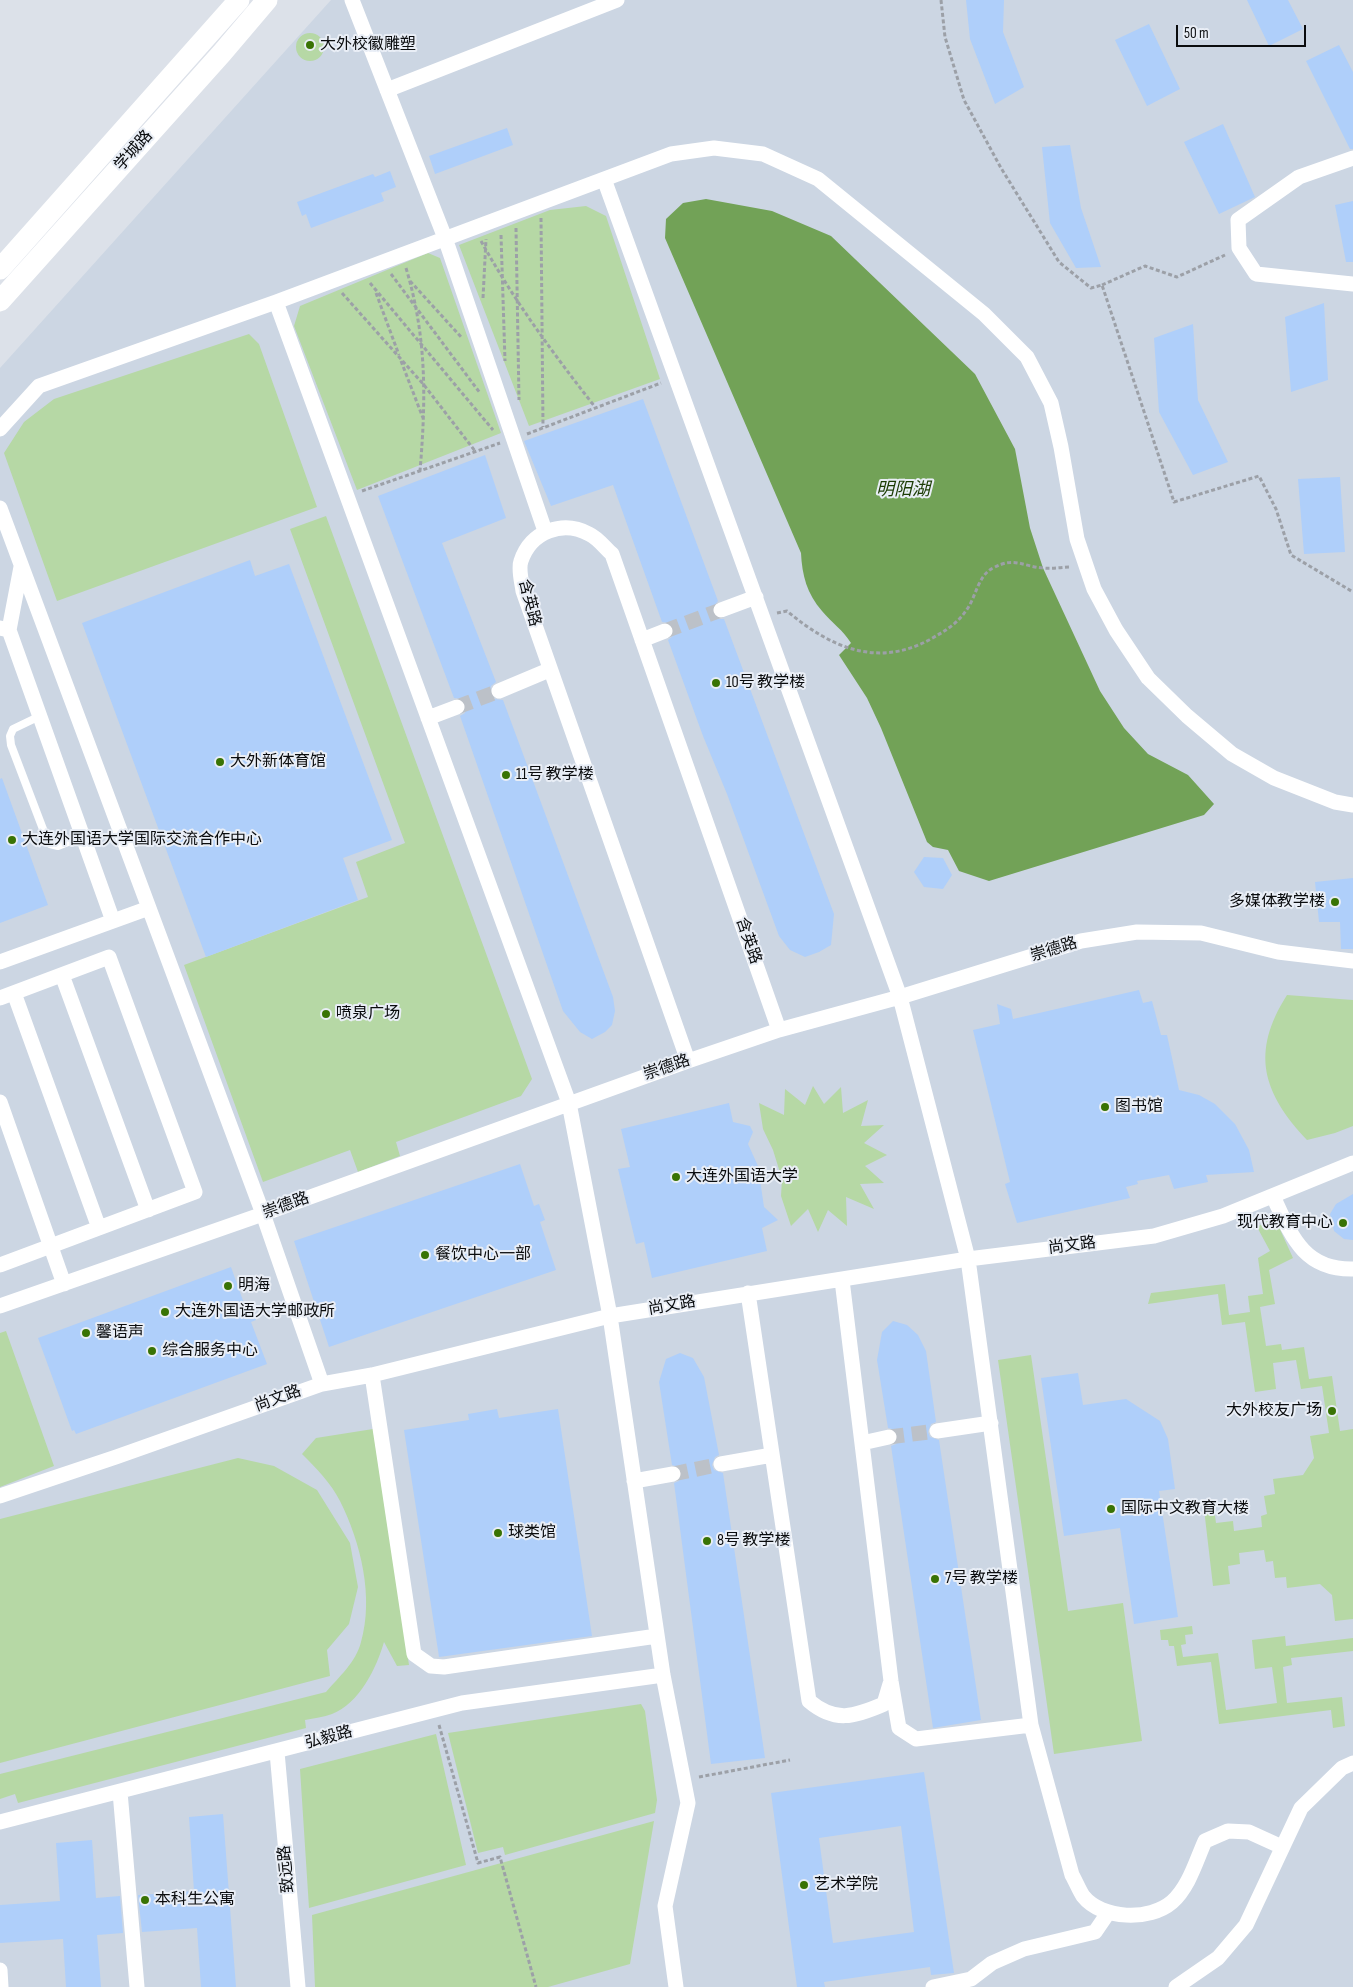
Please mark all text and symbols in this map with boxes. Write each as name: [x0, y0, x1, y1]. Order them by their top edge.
scale bar: [1178, 15, 1308, 47]
text: 50 m: [1184, 24, 1209, 43]
place label: 大外校徽雕塑: [320, 35, 416, 55]
marker: 大外校徽雕塑: [304, 39, 316, 51]
street label: 学城路: [111, 127, 157, 175]
water label: 明阳湖: [876, 479, 930, 501]
street label: 含英路: [514, 577, 544, 629]
place label: 10号 教学楼: [726, 673, 805, 693]
marker: 10号 教学楼: [710, 677, 722, 689]
place label: 大外新体育馆: [230, 752, 326, 772]
marker: 大外新体育馆: [214, 756, 226, 768]
place label: 11号 教学楼: [516, 765, 594, 785]
marker: 11号 教学楼: [500, 769, 512, 781]
place label: 大连外国语大学国际交流合作中心: [22, 830, 262, 850]
marker: 大连外国语大学国际交流合作中心: [6, 834, 18, 846]
place label: 多媒体教学楼: [1229, 892, 1325, 912]
marker: 多媒体教学楼: [1329, 896, 1341, 908]
street label: 含英路: [731, 915, 765, 967]
street label: 崇德路: [1028, 934, 1080, 966]
place label: 喷泉广场: [336, 1004, 400, 1024]
marker: 喷泉广场: [320, 1008, 332, 1020]
street label: 崇德路: [641, 1051, 693, 1085]
place label: 图书馆: [1115, 1097, 1163, 1117]
marker: 图书馆: [1099, 1101, 1111, 1113]
place label: 大连外国语大学: [686, 1167, 798, 1187]
marker: 大连外国语大学: [670, 1171, 682, 1183]
street label: 崇德路: [260, 1189, 312, 1223]
place label: 现代教育中心: [1237, 1213, 1333, 1233]
marker: 现代教育中心: [1337, 1217, 1349, 1229]
street label: 尚文路: [1047, 1234, 1097, 1258]
place label: 餐饮中心一部: [435, 1245, 531, 1265]
marker: 餐饮中心一部: [419, 1249, 431, 1261]
place label: 明海: [238, 1276, 270, 1296]
marker: 明海: [222, 1280, 234, 1292]
street label: 尚文路: [647, 1292, 697, 1320]
place label: 大连外国语大学邮政所: [175, 1302, 335, 1322]
marker: 大连外国语大学邮政所: [159, 1306, 171, 1318]
place label: 馨语声: [96, 1323, 144, 1343]
marker: 馨语声: [80, 1327, 92, 1339]
place label: 综合服务中心: [162, 1341, 258, 1361]
marker: 综合服务中心: [146, 1345, 158, 1357]
street label: 尚文路: [252, 1382, 304, 1416]
place label: 大外校友广场: [1226, 1401, 1322, 1421]
marker: 大外校友广场: [1326, 1405, 1338, 1417]
place label: 国际中文教育大楼: [1121, 1499, 1249, 1519]
marker: 国际中文教育大楼: [1105, 1503, 1117, 1515]
place label: 球类馆: [508, 1523, 556, 1543]
marker: 球类馆: [492, 1527, 504, 1539]
place label: 8号 教学楼: [717, 1531, 791, 1551]
marker: 8号 教学楼: [701, 1535, 713, 1547]
place label: 7号 教学楼: [945, 1569, 1018, 1589]
marker: 7号 教学楼: [929, 1573, 941, 1585]
street label: 弘毅路: [303, 1723, 355, 1753]
street label: 致远路: [275, 1844, 299, 1894]
place label: 艺术学院: [814, 1875, 878, 1895]
marker: 艺术学院: [798, 1879, 810, 1891]
place label: 本科生公寓: [155, 1890, 235, 1910]
marker: 本科生公寓: [139, 1894, 151, 1906]

